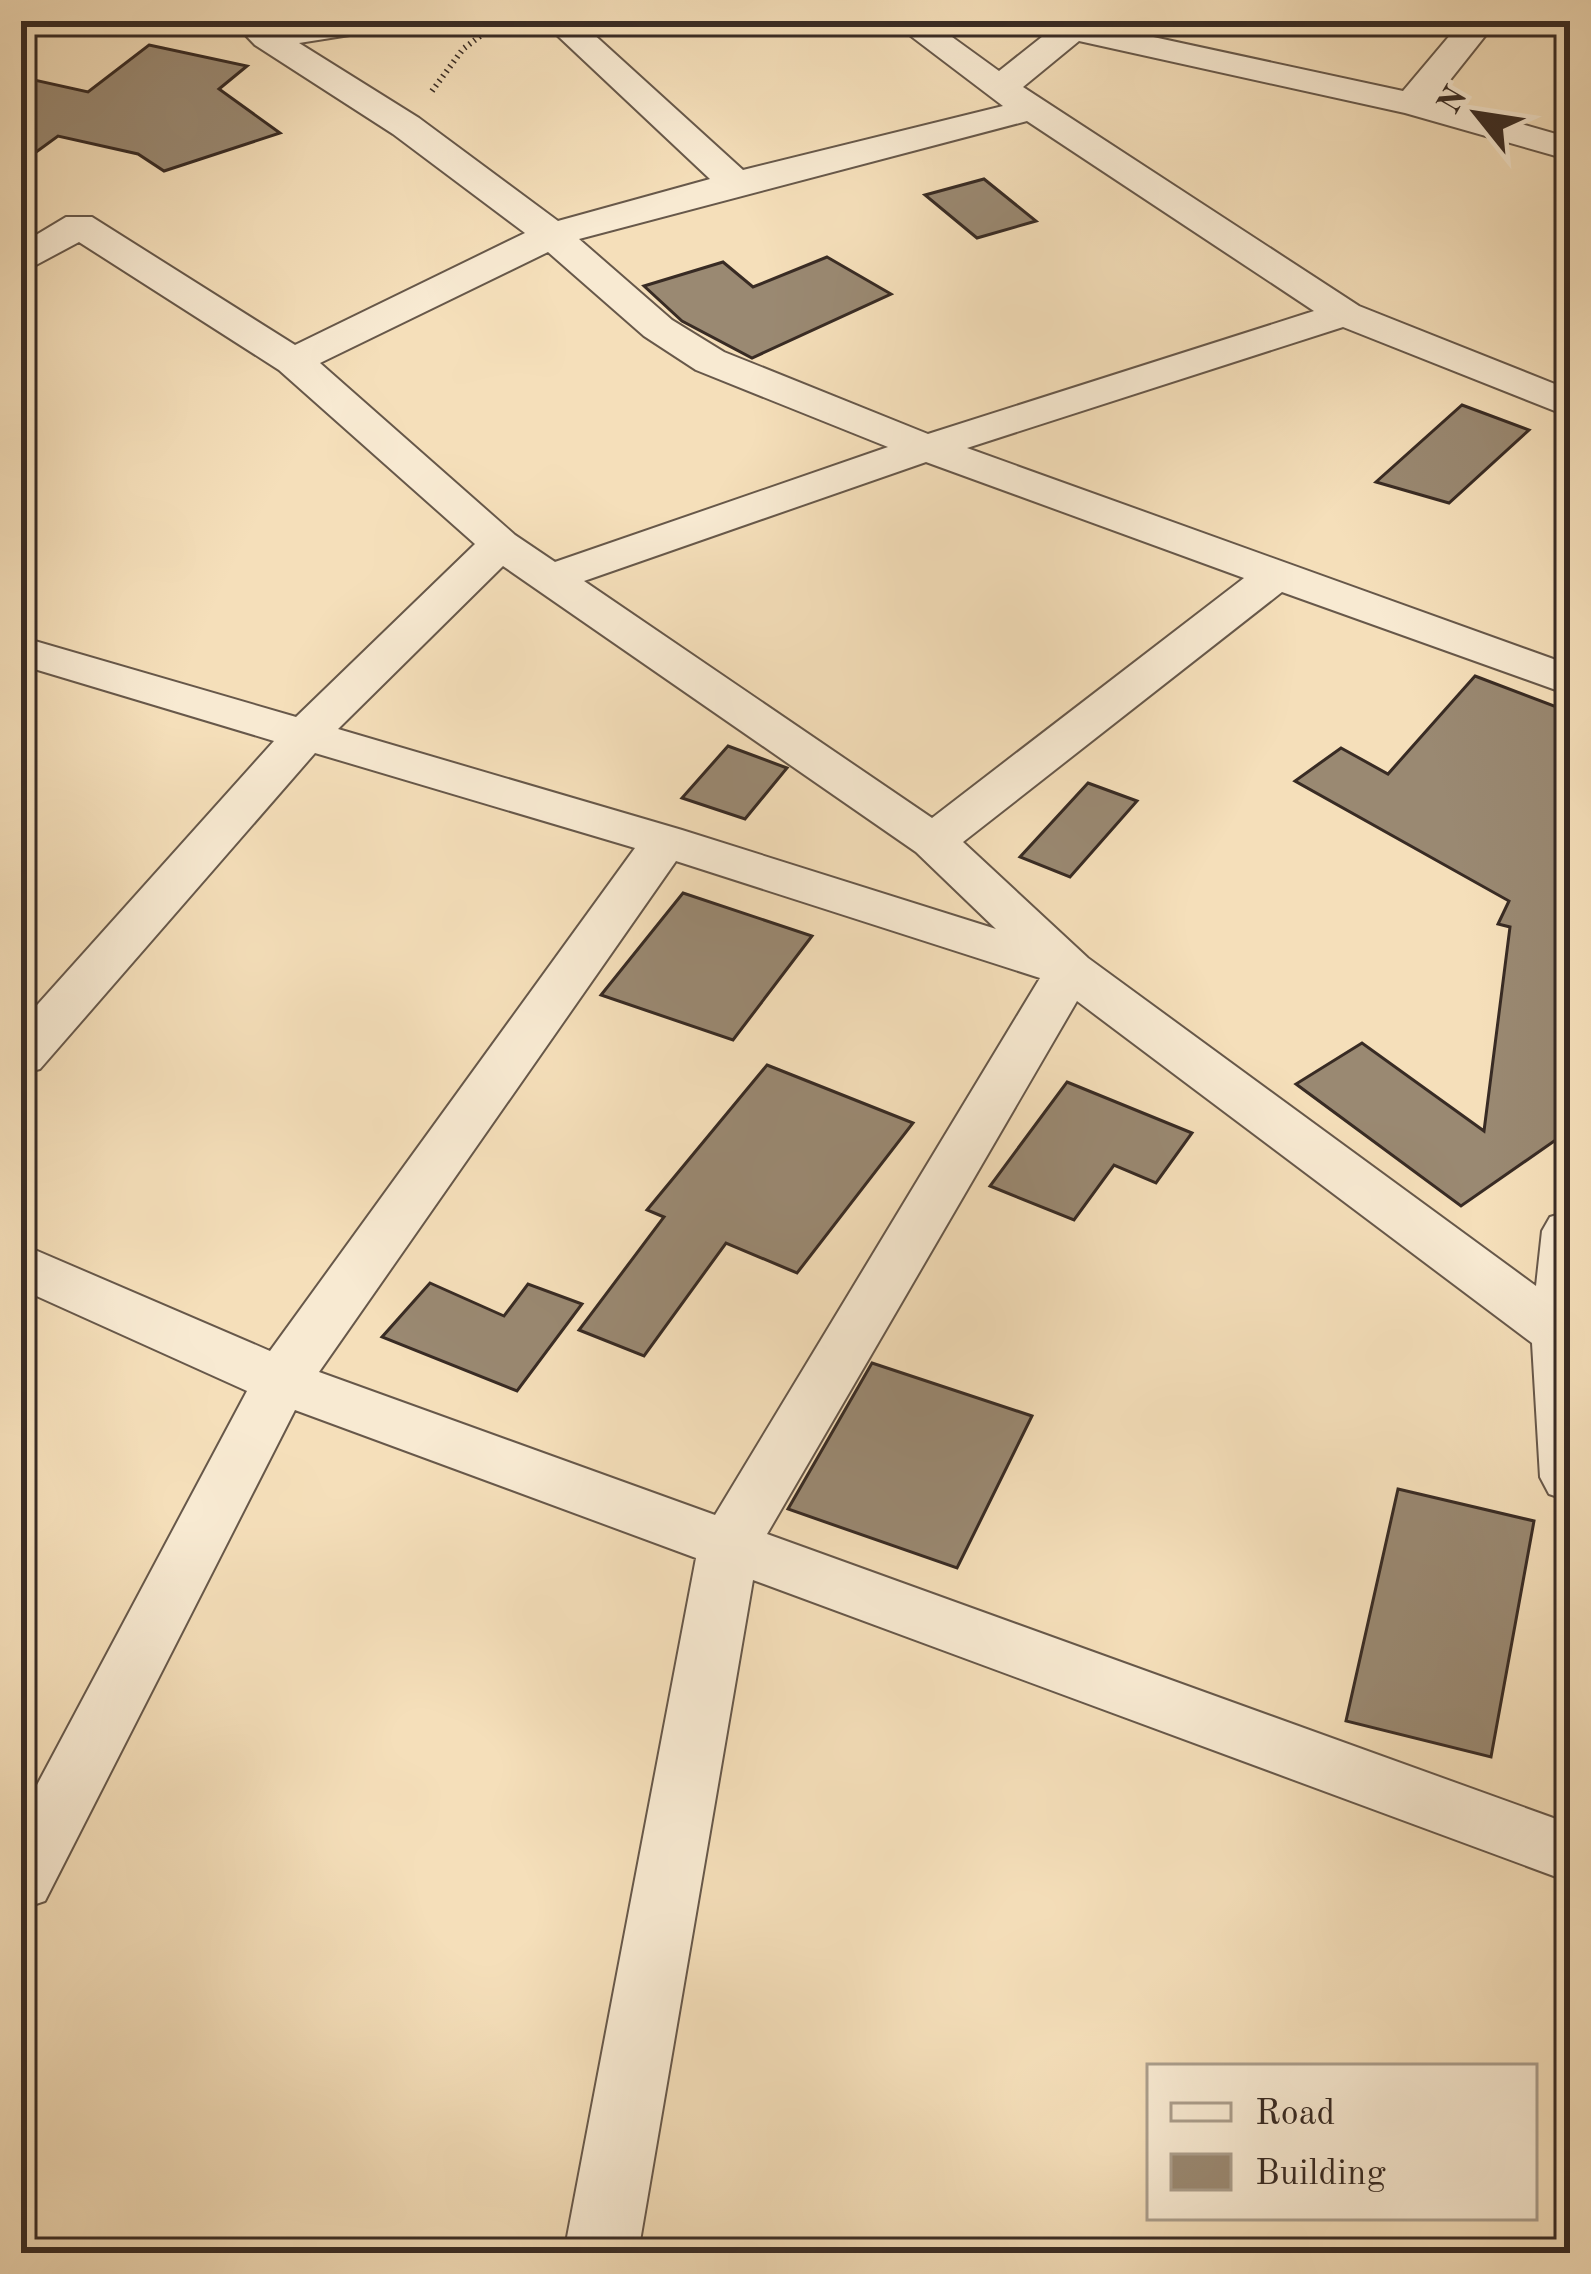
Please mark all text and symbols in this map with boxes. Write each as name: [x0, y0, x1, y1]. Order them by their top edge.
north arrow: [1417, 54, 1537, 174]
text: N: [1433, 82, 1475, 120]
legend: [1147, 2064, 1537, 2220]
text: Road: [1255, 2097, 1335, 2133]
text: Building: [1255, 2157, 1386, 2193]

